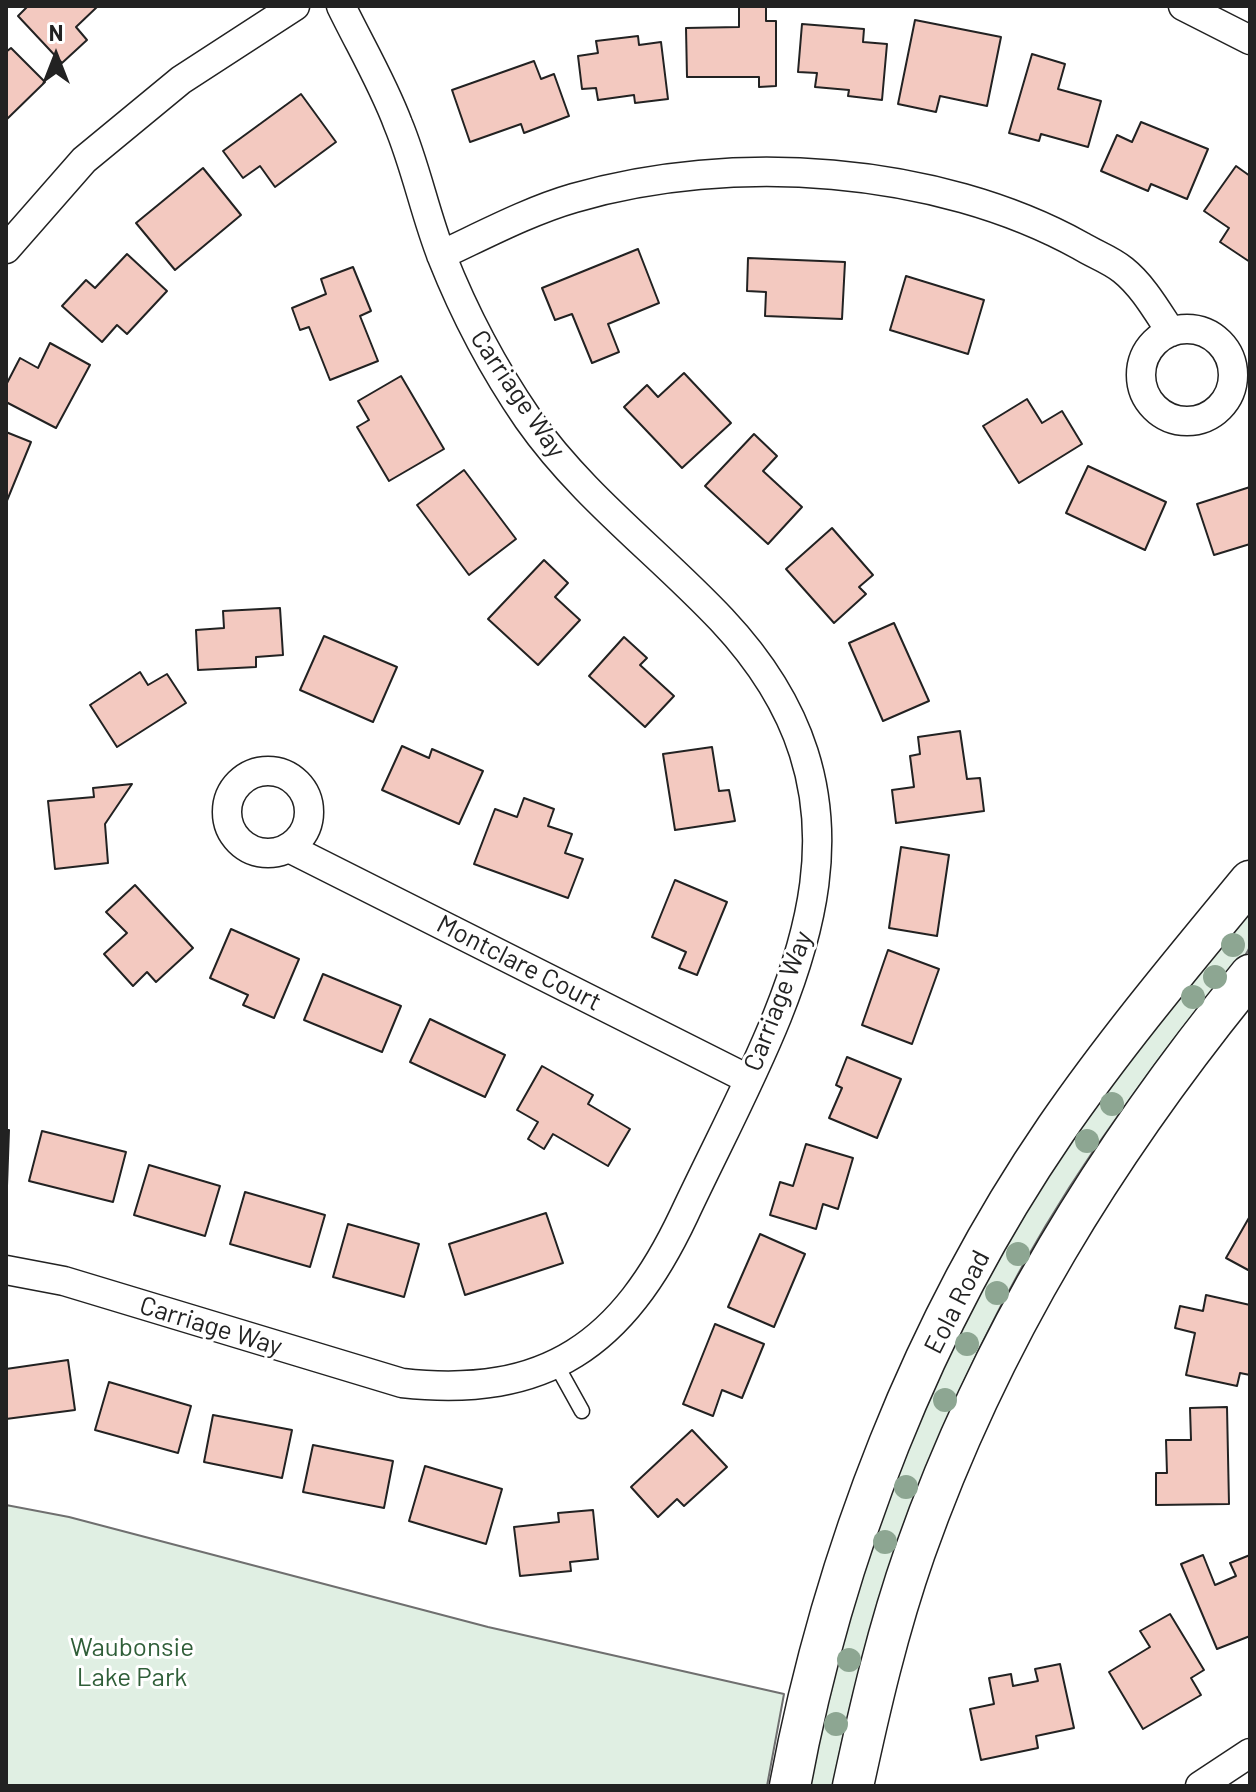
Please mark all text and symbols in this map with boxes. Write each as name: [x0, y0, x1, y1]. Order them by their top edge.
north arrow: [16, 16, 96, 96]
text: N: [49, 19, 63, 45]
street label: Carriage Way: [464, 324, 572, 464]
street label: Montclare Court: [432, 908, 606, 1018]
street label: Carriage Way: [737, 927, 819, 1075]
street label: Eola Road: [918, 1245, 996, 1359]
street label: Carriage Way: [136, 1290, 286, 1362]
park label: Waubonsie Lake Park: [70, 1631, 194, 1692]

